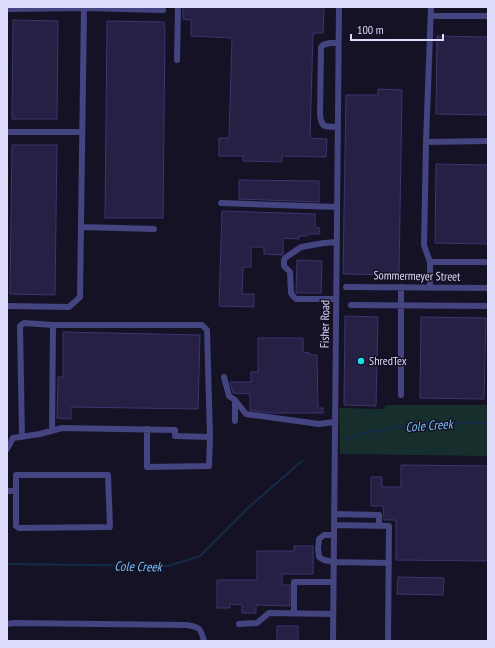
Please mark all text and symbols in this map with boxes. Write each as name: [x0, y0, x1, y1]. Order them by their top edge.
scale bar: [351, 16, 443, 42]
text: 100 m: [357, 22, 384, 37]
street label: Sommermeyer Street: [373, 267, 461, 284]
street label: Fisher Road: [317, 300, 332, 348]
place label: ShredTex: [369, 353, 407, 368]
marker: ShredTex: [356, 356, 366, 366]
water label: Cole Creek: [405, 415, 455, 436]
water label: Cole Creek: [114, 558, 164, 575]

